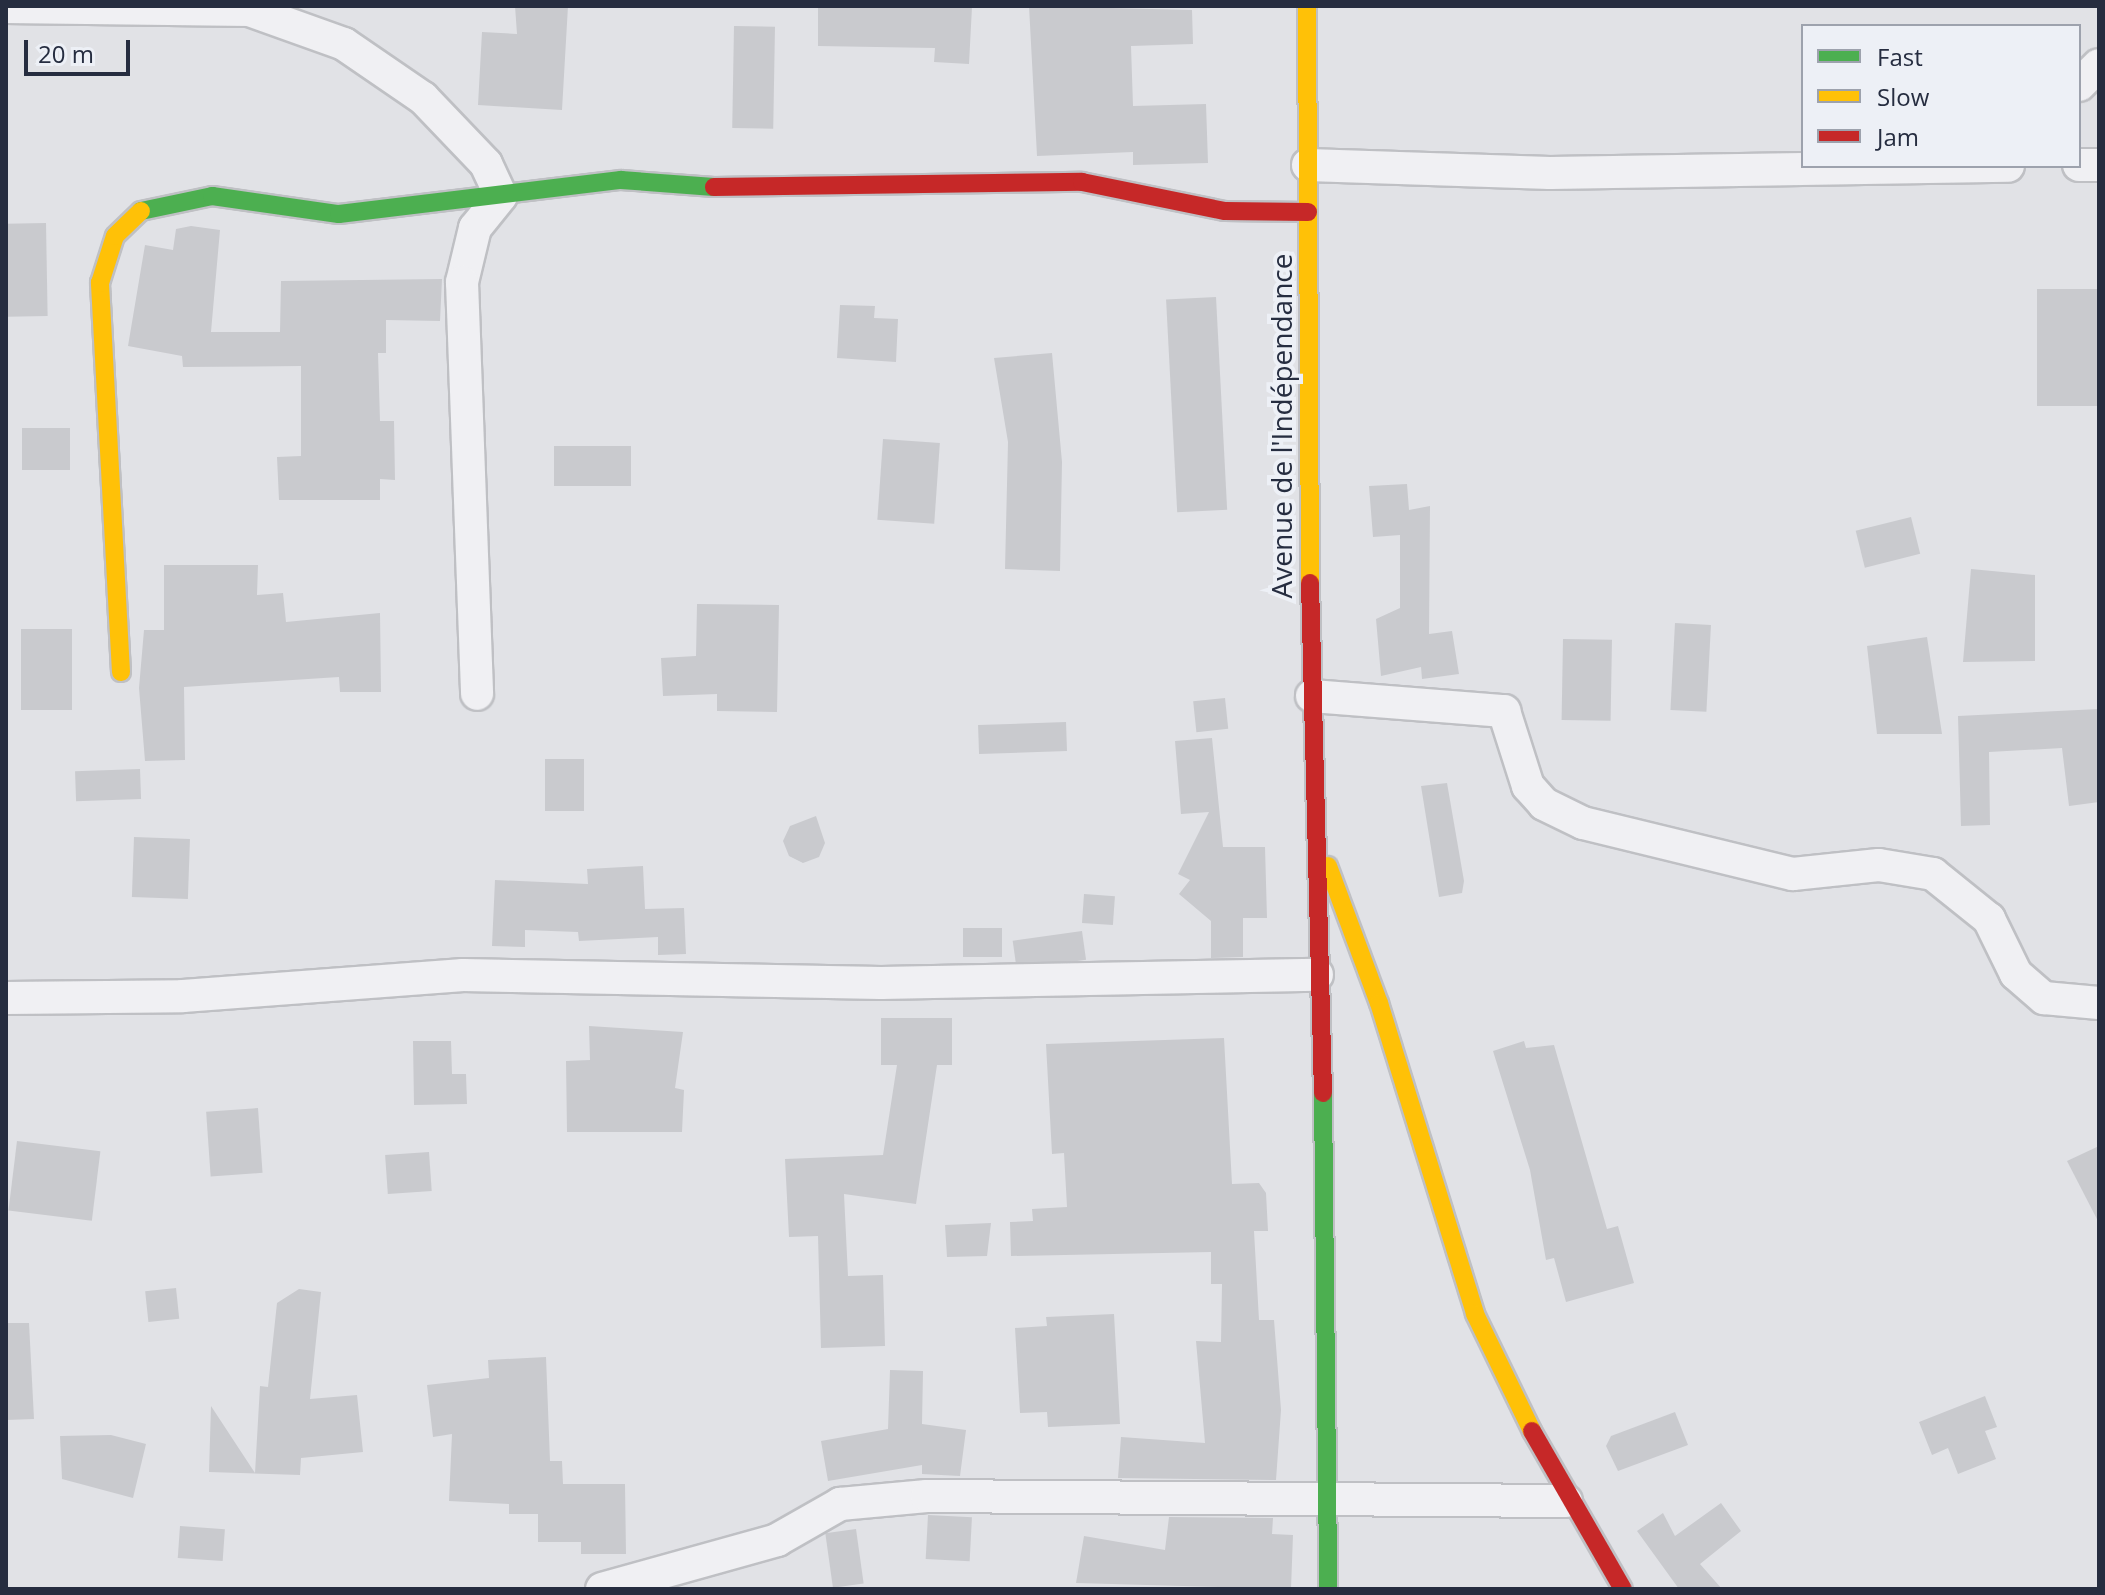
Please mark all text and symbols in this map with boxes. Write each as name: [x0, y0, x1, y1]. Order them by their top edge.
scale bar: [28, 24, 134, 74]
legend: [1801, 24, 2081, 168]
text: 20 m: [38, 37, 94, 70]
text: Fast: [1877, 40, 1923, 73]
text: Slow: [1877, 80, 1929, 113]
text: Jam: [1877, 120, 1919, 153]
street label: Avenue de l'Indépendance: [1264, 254, 1298, 598]

